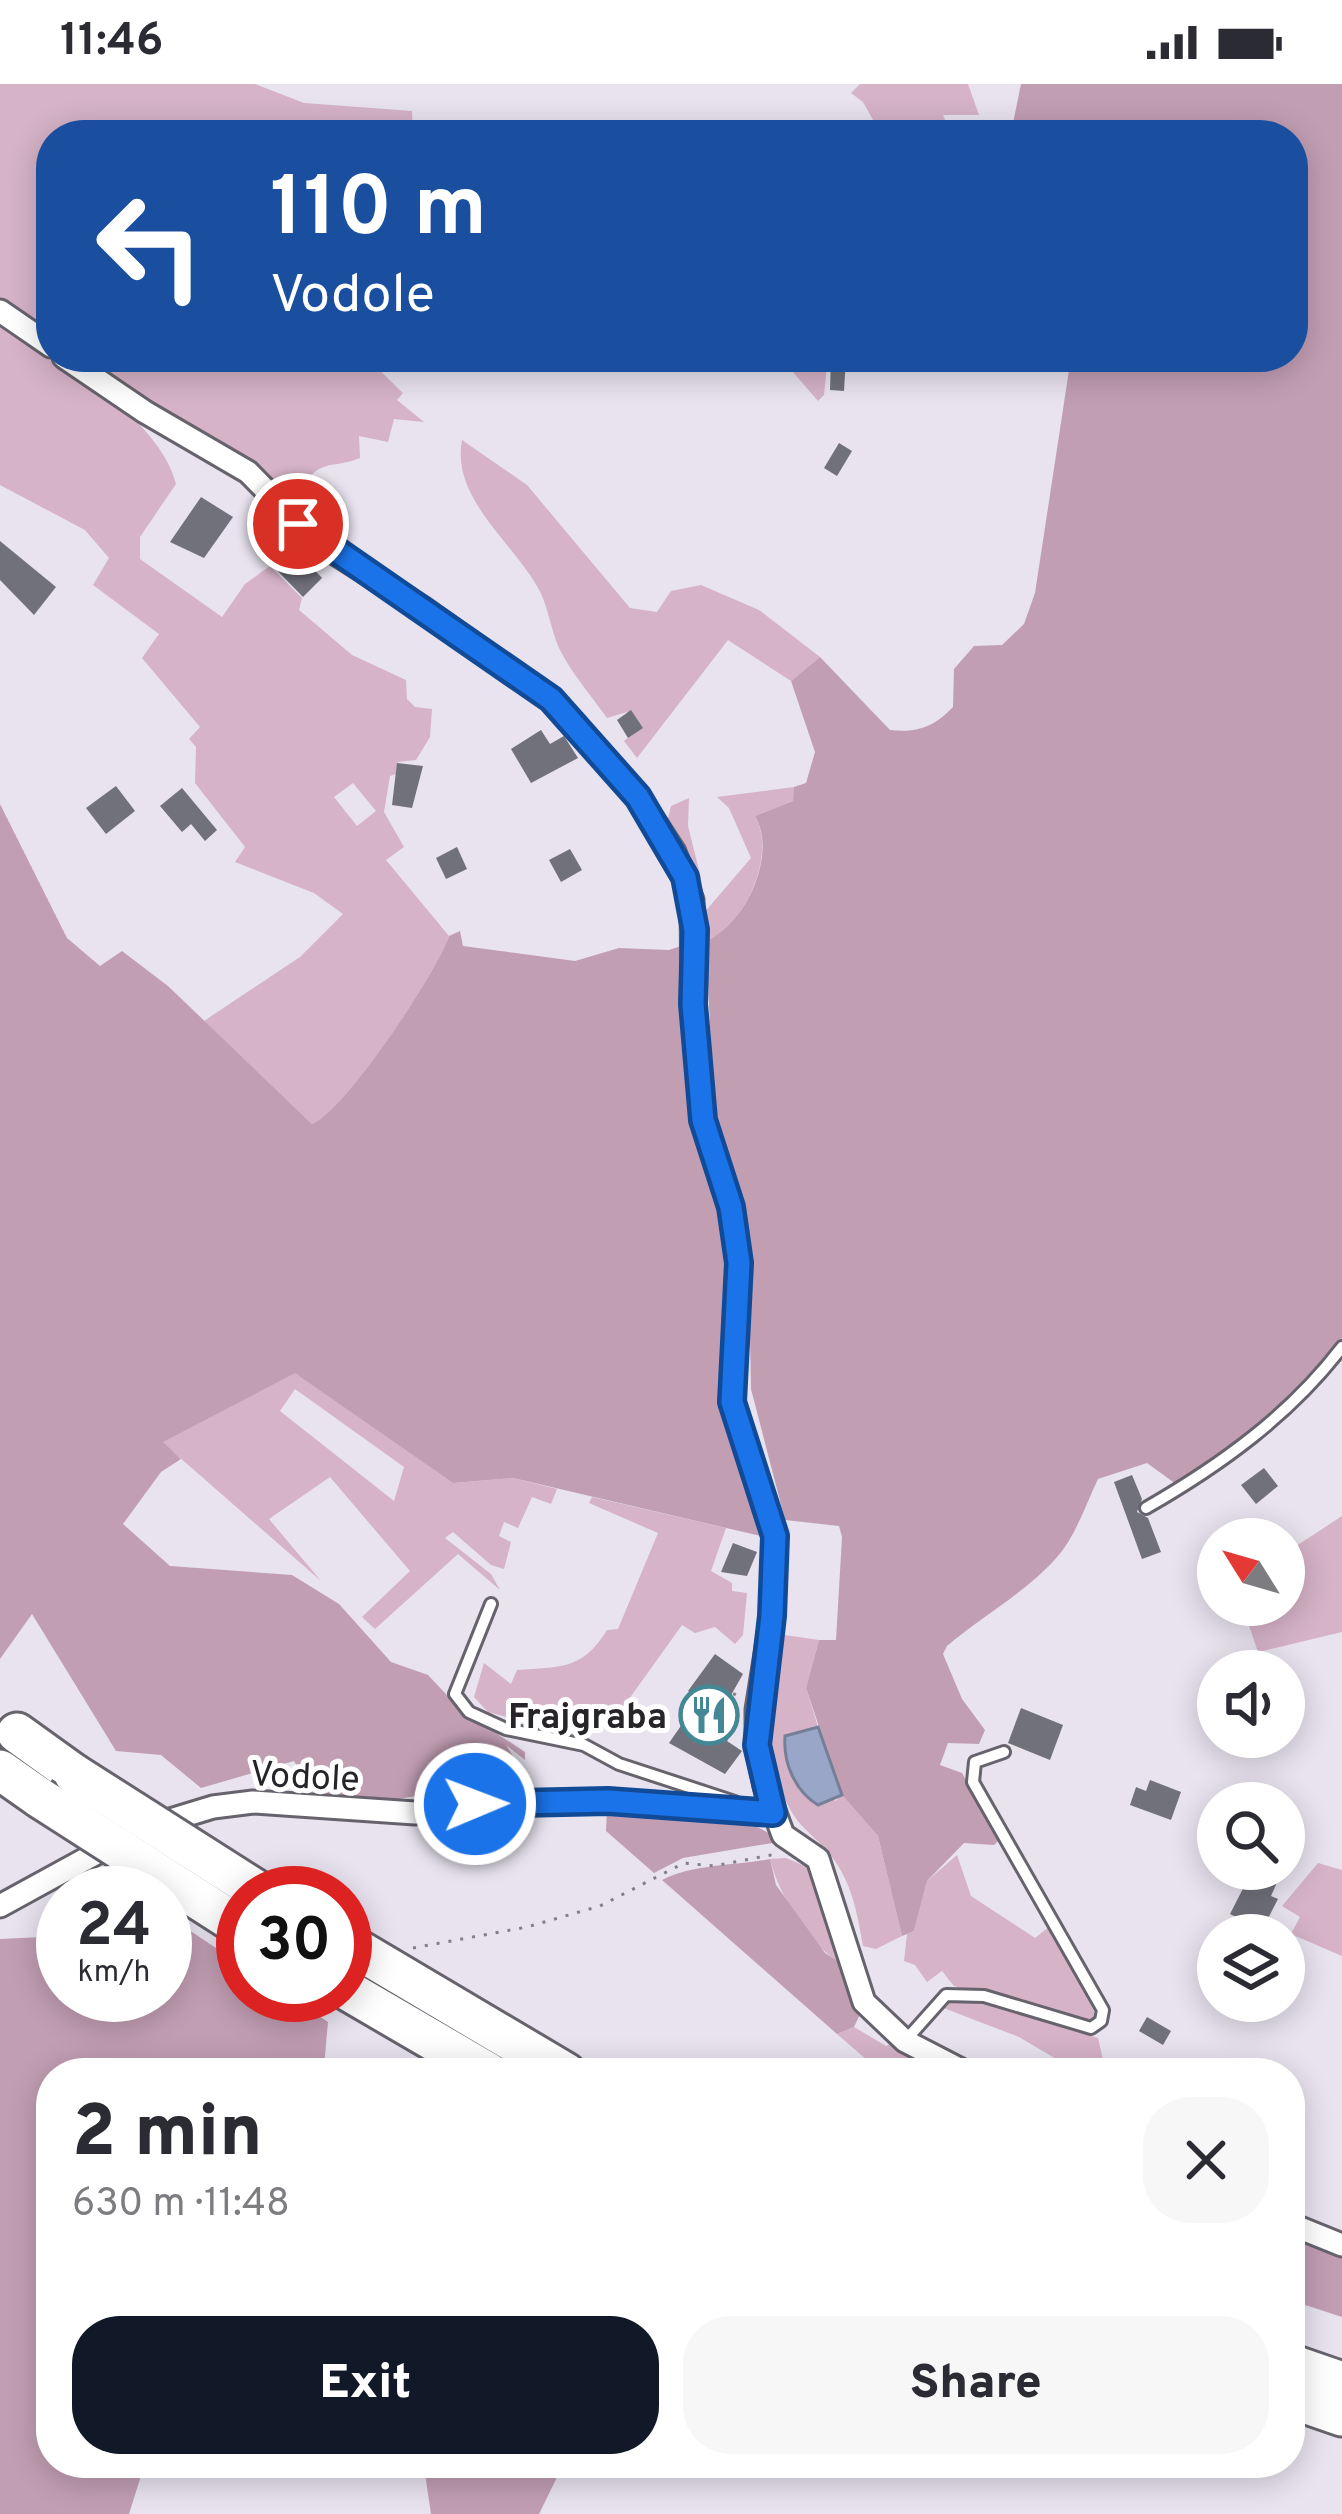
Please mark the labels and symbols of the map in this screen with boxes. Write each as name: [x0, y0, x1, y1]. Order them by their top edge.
pin: [247, 473, 349, 575]
north arrow: [1197, 1518, 1305, 1626]
restaurant icon: Frajgraba: [678, 1684, 740, 1746]
place label: Frajgraba: [508, 1696, 667, 1742]
position arrow: [412, 1741, 538, 1867]
street label: Vodole: [249, 1753, 361, 1805]
speed limit sign: 30: [216, 1866, 372, 2022]

